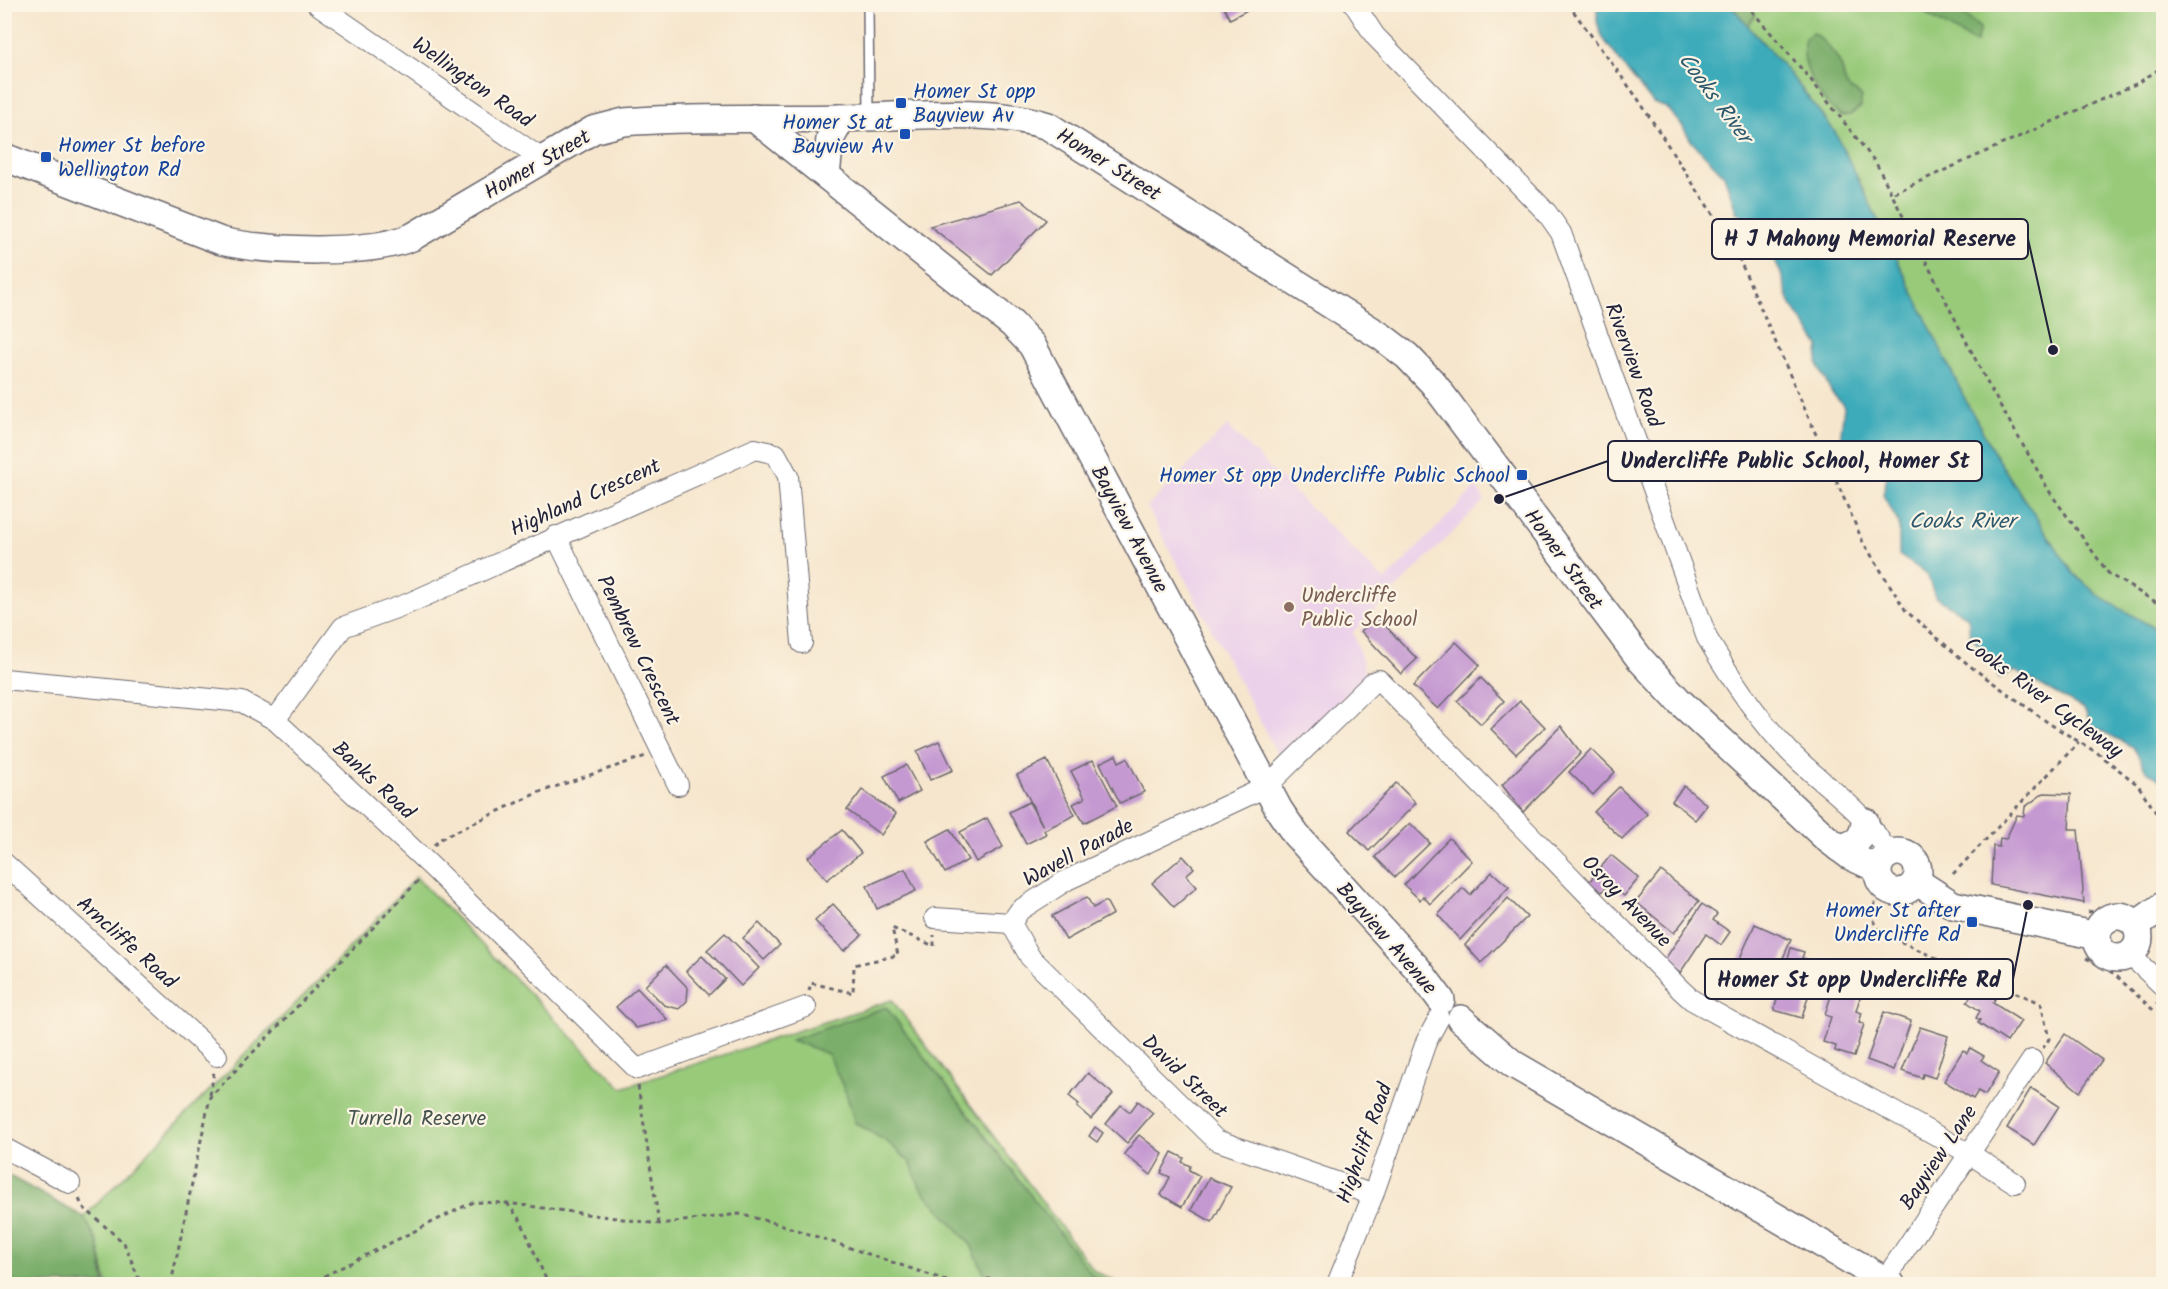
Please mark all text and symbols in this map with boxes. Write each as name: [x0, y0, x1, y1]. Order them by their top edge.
street label: Wellington Road: [405, 29, 540, 138]
water label: Cooks River: [1668, 46, 1763, 155]
place label: Homer St opp Bayview Av: [913, 76, 1035, 133]
marker: Homer St opp Bayview Av: [894, 96, 908, 110]
place label: Homer St at Bayview Av: [782, 107, 894, 164]
street label: Homer Street: [1049, 120, 1168, 211]
street label: Homer Street: [478, 121, 598, 209]
marker: Homer St at Bayview Av: [898, 127, 912, 141]
place label: Homer St before Wellington Rd: [58, 130, 206, 187]
marker: Homer St before Wellington Rd: [39, 150, 53, 164]
callout: H J Mahony Memorial Reserve: [1712, 219, 2028, 259]
text: H J Mahony Memorial Reserve: [1724, 223, 2016, 258]
street label: Riverview Road: [1595, 299, 1671, 433]
callout: Undercliffe Public School, Homer St: [1608, 441, 1982, 481]
text: Undercliffe Public School, Homer St: [1620, 445, 1971, 480]
street label: Highland Crescent: [505, 450, 667, 546]
street label: Bayview Avenue: [1081, 460, 1177, 600]
place label: Homer St opp Undercliffe Public School: [1159, 460, 1510, 493]
marker: Homer St opp Undercliffe Public School: [1515, 468, 1529, 482]
street label: Homer Street: [1515, 502, 1611, 618]
water label: Cooks River: [1909, 505, 2020, 540]
street label: Pembrew Crescent: [587, 570, 689, 732]
place label: Undercliffe Public School: [1301, 580, 1417, 637]
marker: Undercliffe Public School: [1282, 600, 1296, 614]
street label: Cooks River Cycleway: [1957, 629, 2130, 767]
street label: Banks Road: [324, 734, 423, 829]
street label: Wavell Parade: [1017, 810, 1140, 896]
street label: Osroy Avenue: [1573, 848, 1679, 956]
street label: Bayview Avenue: [1327, 875, 1445, 1003]
street label: Arncliffe Road: [68, 889, 184, 998]
place label: Homer St after Undercliffe Rd: [1825, 895, 1961, 952]
marker: Homer St after Undercliffe Rd: [1965, 915, 1979, 929]
callout: Homer St opp Undercliffe Rd: [1705, 959, 2013, 999]
text: Homer St opp Undercliffe Rd: [1717, 964, 2002, 999]
street label: David Street: [1133, 1027, 1235, 1128]
street label: Highcliff Road: [1328, 1078, 1403, 1208]
street label: Bayview Lane: [1892, 1098, 1987, 1217]
park label: Turrella Reserve: [348, 1103, 487, 1136]

